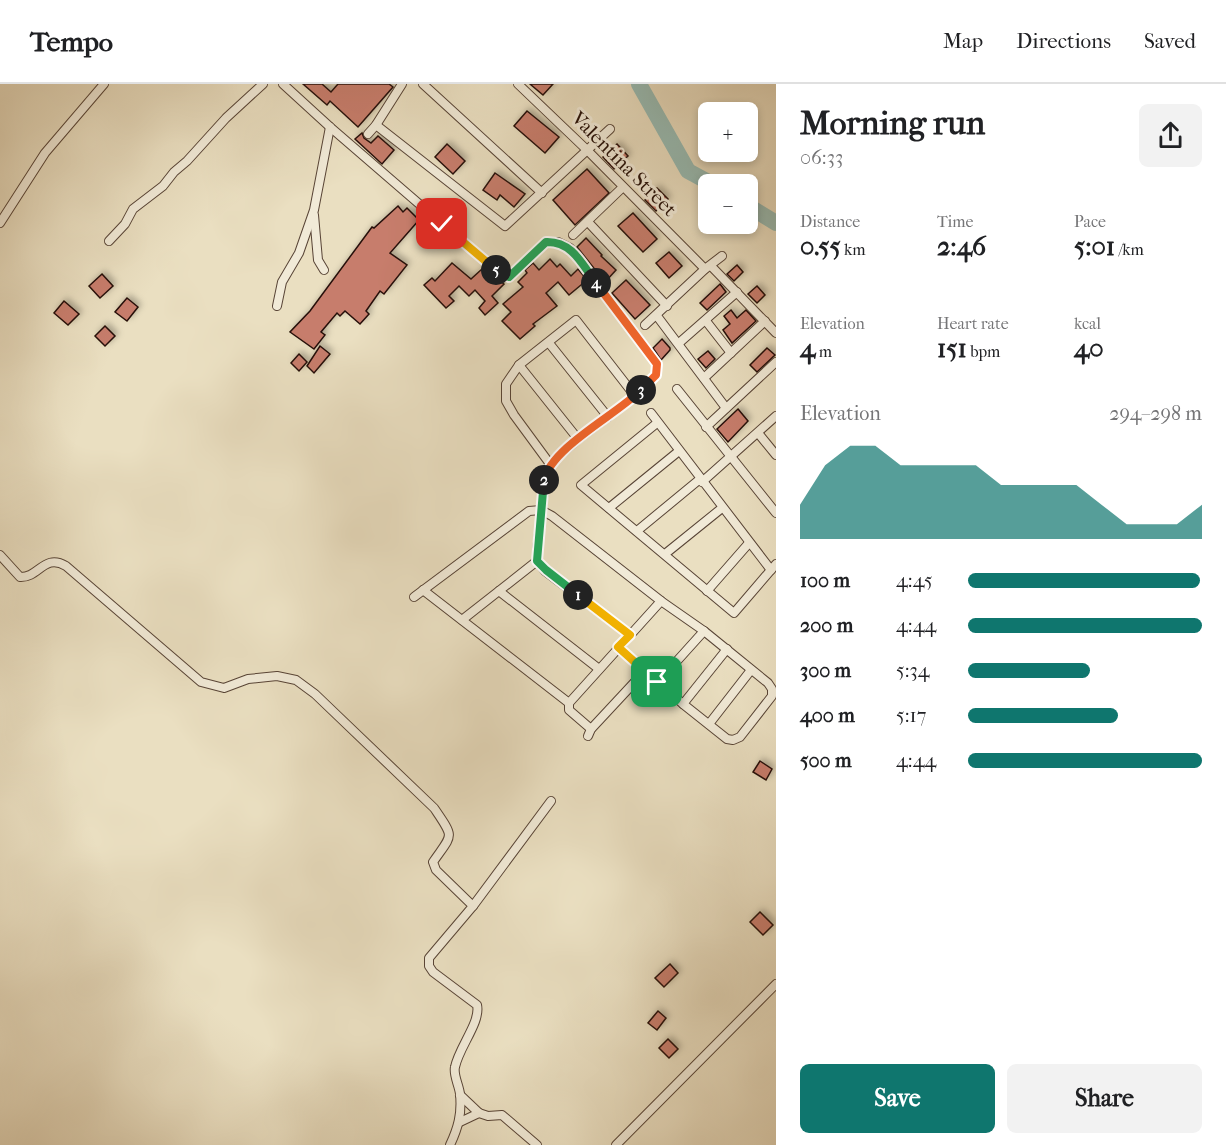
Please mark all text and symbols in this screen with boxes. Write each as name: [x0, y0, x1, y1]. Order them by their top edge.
text: Tempo: [30, 25, 113, 58]
text: Map: [943, 29, 983, 53]
text: Directions: [1016, 29, 1111, 53]
text: Saved: [1144, 29, 1196, 53]
map controls: [698, 102, 758, 234]
button: +: [698, 102, 758, 162]
text: Morning run: [800, 104, 985, 143]
button: share: [1139, 104, 1202, 167]
street label: Valentina Street: [566, 106, 681, 221]
text: 06:33: [800, 146, 843, 169]
button: −: [698, 174, 758, 234]
pin: [416, 198, 467, 249]
icon: check: [425, 207, 458, 240]
text: Distance: [800, 212, 860, 231]
text: Time: [937, 212, 973, 231]
text: Pace: [1074, 212, 1106, 231]
text: 0.55: [800, 231, 841, 262]
text: 2:46: [937, 231, 986, 262]
text: 5:01: [1074, 231, 1115, 262]
text: km: [841, 240, 866, 259]
text: /km: [1115, 240, 1144, 259]
pin: 5: [481, 255, 511, 285]
text: 5: [493, 260, 499, 279]
pin: 4: [581, 268, 611, 298]
text: 4: [591, 273, 601, 292]
text: Elevation: [800, 314, 865, 333]
text: Heart rate: [937, 314, 1009, 333]
text: kcal: [1074, 314, 1101, 333]
text: 4: [800, 333, 815, 364]
text: 151: [937, 333, 967, 364]
text: 40: [1074, 333, 1104, 364]
text: m: [815, 342, 832, 361]
text: bpm: [967, 342, 1000, 361]
pin: 3: [626, 375, 656, 405]
text: 3: [638, 380, 644, 399]
text: Elevation: [800, 402, 881, 425]
text: 294–298 m: [1109, 402, 1202, 425]
pin: 2: [529, 465, 559, 495]
text: 2: [540, 470, 548, 489]
text: 100 m: [800, 569, 850, 592]
text: 4:45: [896, 569, 933, 592]
pin: 1: [563, 580, 593, 610]
text: 1: [575, 585, 581, 604]
text: 200 m: [800, 614, 853, 637]
text: 4:44: [896, 614, 936, 637]
pin: [631, 656, 682, 707]
text: 300 m: [800, 659, 851, 682]
text: 5:34: [896, 659, 930, 682]
icon: arrive: [640, 665, 673, 698]
text: 400 m: [800, 704, 855, 727]
text: 5:17: [896, 704, 926, 727]
text: 500 m: [800, 749, 852, 772]
text: 4:44: [896, 749, 936, 772]
button: Save: [800, 1064, 995, 1133]
button: Share: [1007, 1064, 1202, 1133]

